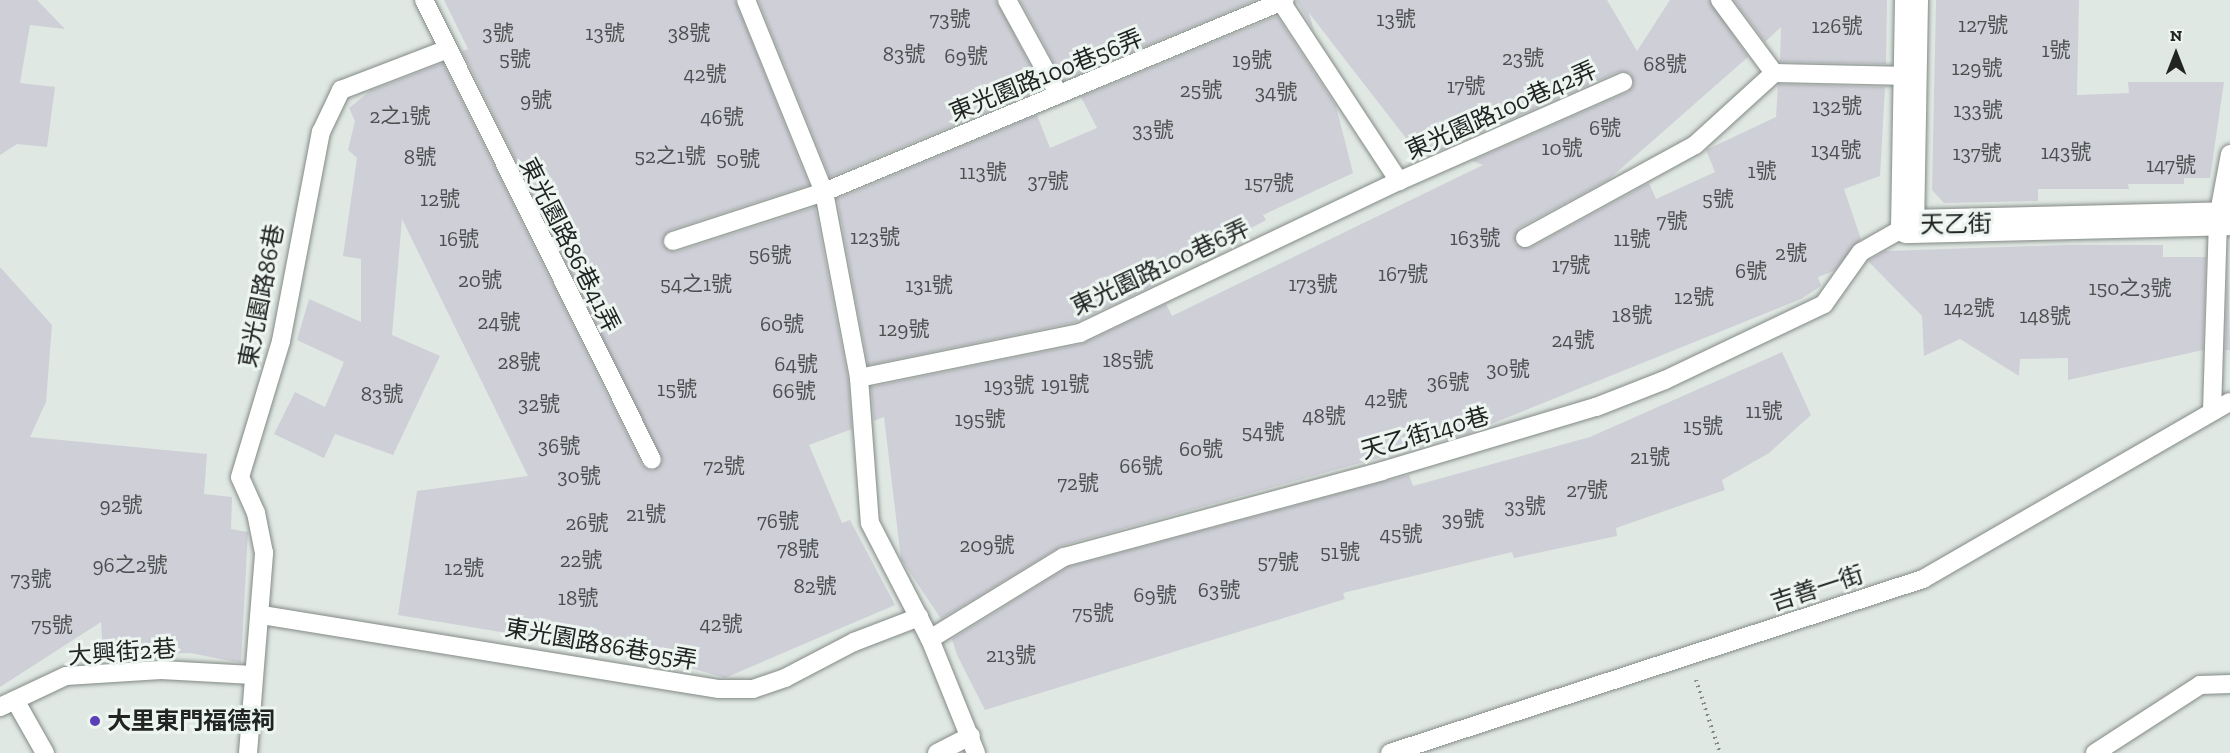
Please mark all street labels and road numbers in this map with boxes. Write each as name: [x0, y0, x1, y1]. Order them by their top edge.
street label: 東光園路100巷56弄: [945, 23, 1147, 127]
street label: 東光園路100巷42弄: [1401, 55, 1601, 165]
street label: 東光園路86巷41弄: [514, 153, 626, 337]
street label: 天乙街: [1920, 209, 1992, 239]
street label: 東光園路100巷6弄: [1066, 213, 1254, 321]
street label: 東光園路86巷: [233, 222, 289, 370]
street label: 天乙街140巷: [1358, 401, 1492, 465]
street label: 吉善一街: [1767, 559, 1867, 617]
street label: 東光園路86巷95弄: [503, 613, 699, 675]
street label: 大興街2巷: [67, 634, 177, 670]

